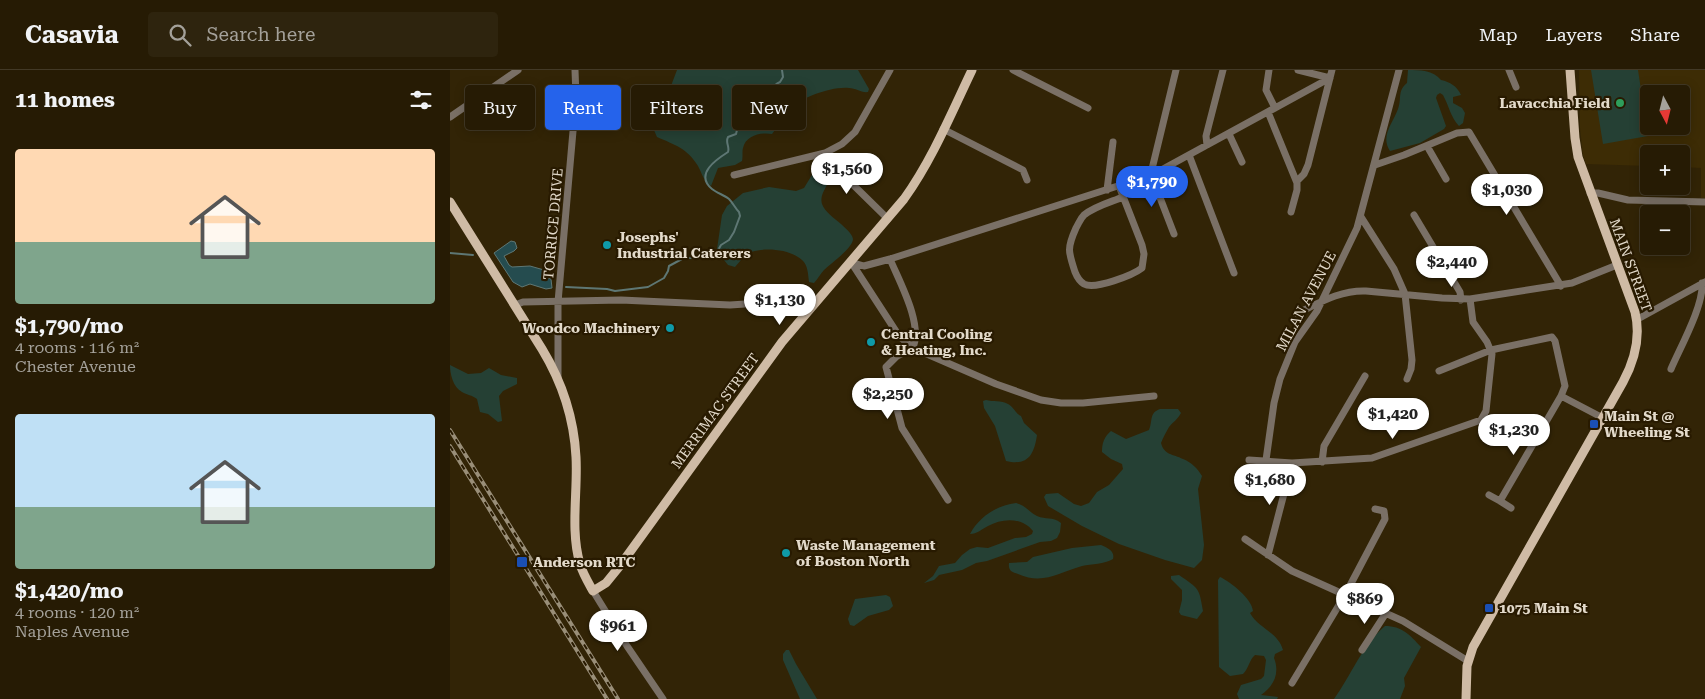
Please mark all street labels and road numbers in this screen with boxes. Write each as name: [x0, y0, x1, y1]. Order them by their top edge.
street label: TORRICE DRIVE: [540, 167, 566, 280]
street label: MAIN STREET: [1607, 216, 1655, 314]
street label: MILAN AVENUE: [1273, 248, 1339, 354]
street label: MERRIMAC STREET: [668, 350, 762, 472]

